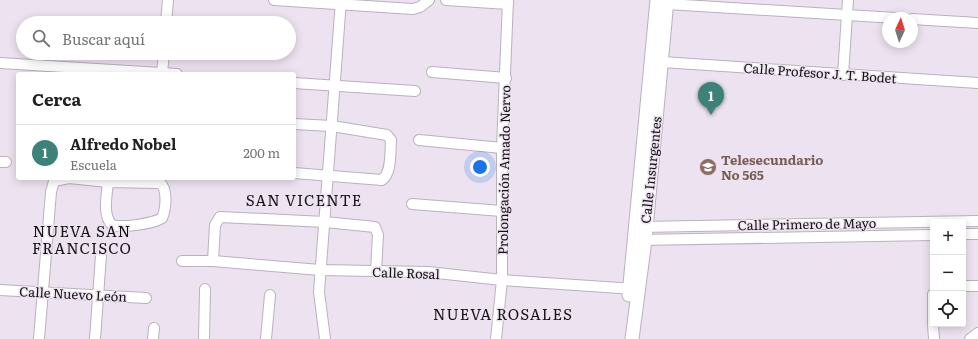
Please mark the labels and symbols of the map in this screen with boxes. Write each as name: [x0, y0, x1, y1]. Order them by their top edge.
north arrow: [882, 12, 918, 48]
street label: Calle Profesor J. T. Bodet: [743, 58, 898, 87]
pin: 1: [698, 82, 724, 115]
street label: Prolongación Amado Nervo: [493, 84, 514, 255]
street label: Calle Insurgentes: [635, 115, 666, 224]
place label: Telesecundario No 565: [721, 150, 824, 184]
your location: [470, 157, 490, 177]
school or university icon: Telesecundario No 565: [698, 157, 718, 177]
district label: SAN VICENTE: [246, 188, 362, 211]
street label: Calle Primero de Mayo: [738, 213, 877, 234]
district label: NUEVA SAN FRANCISCO: [32, 219, 132, 259]
street label: Calle Rosal: [372, 262, 441, 283]
street label: Calle Nuevo León: [19, 281, 128, 306]
district label: NUEVA ROSALES: [433, 302, 573, 325]

